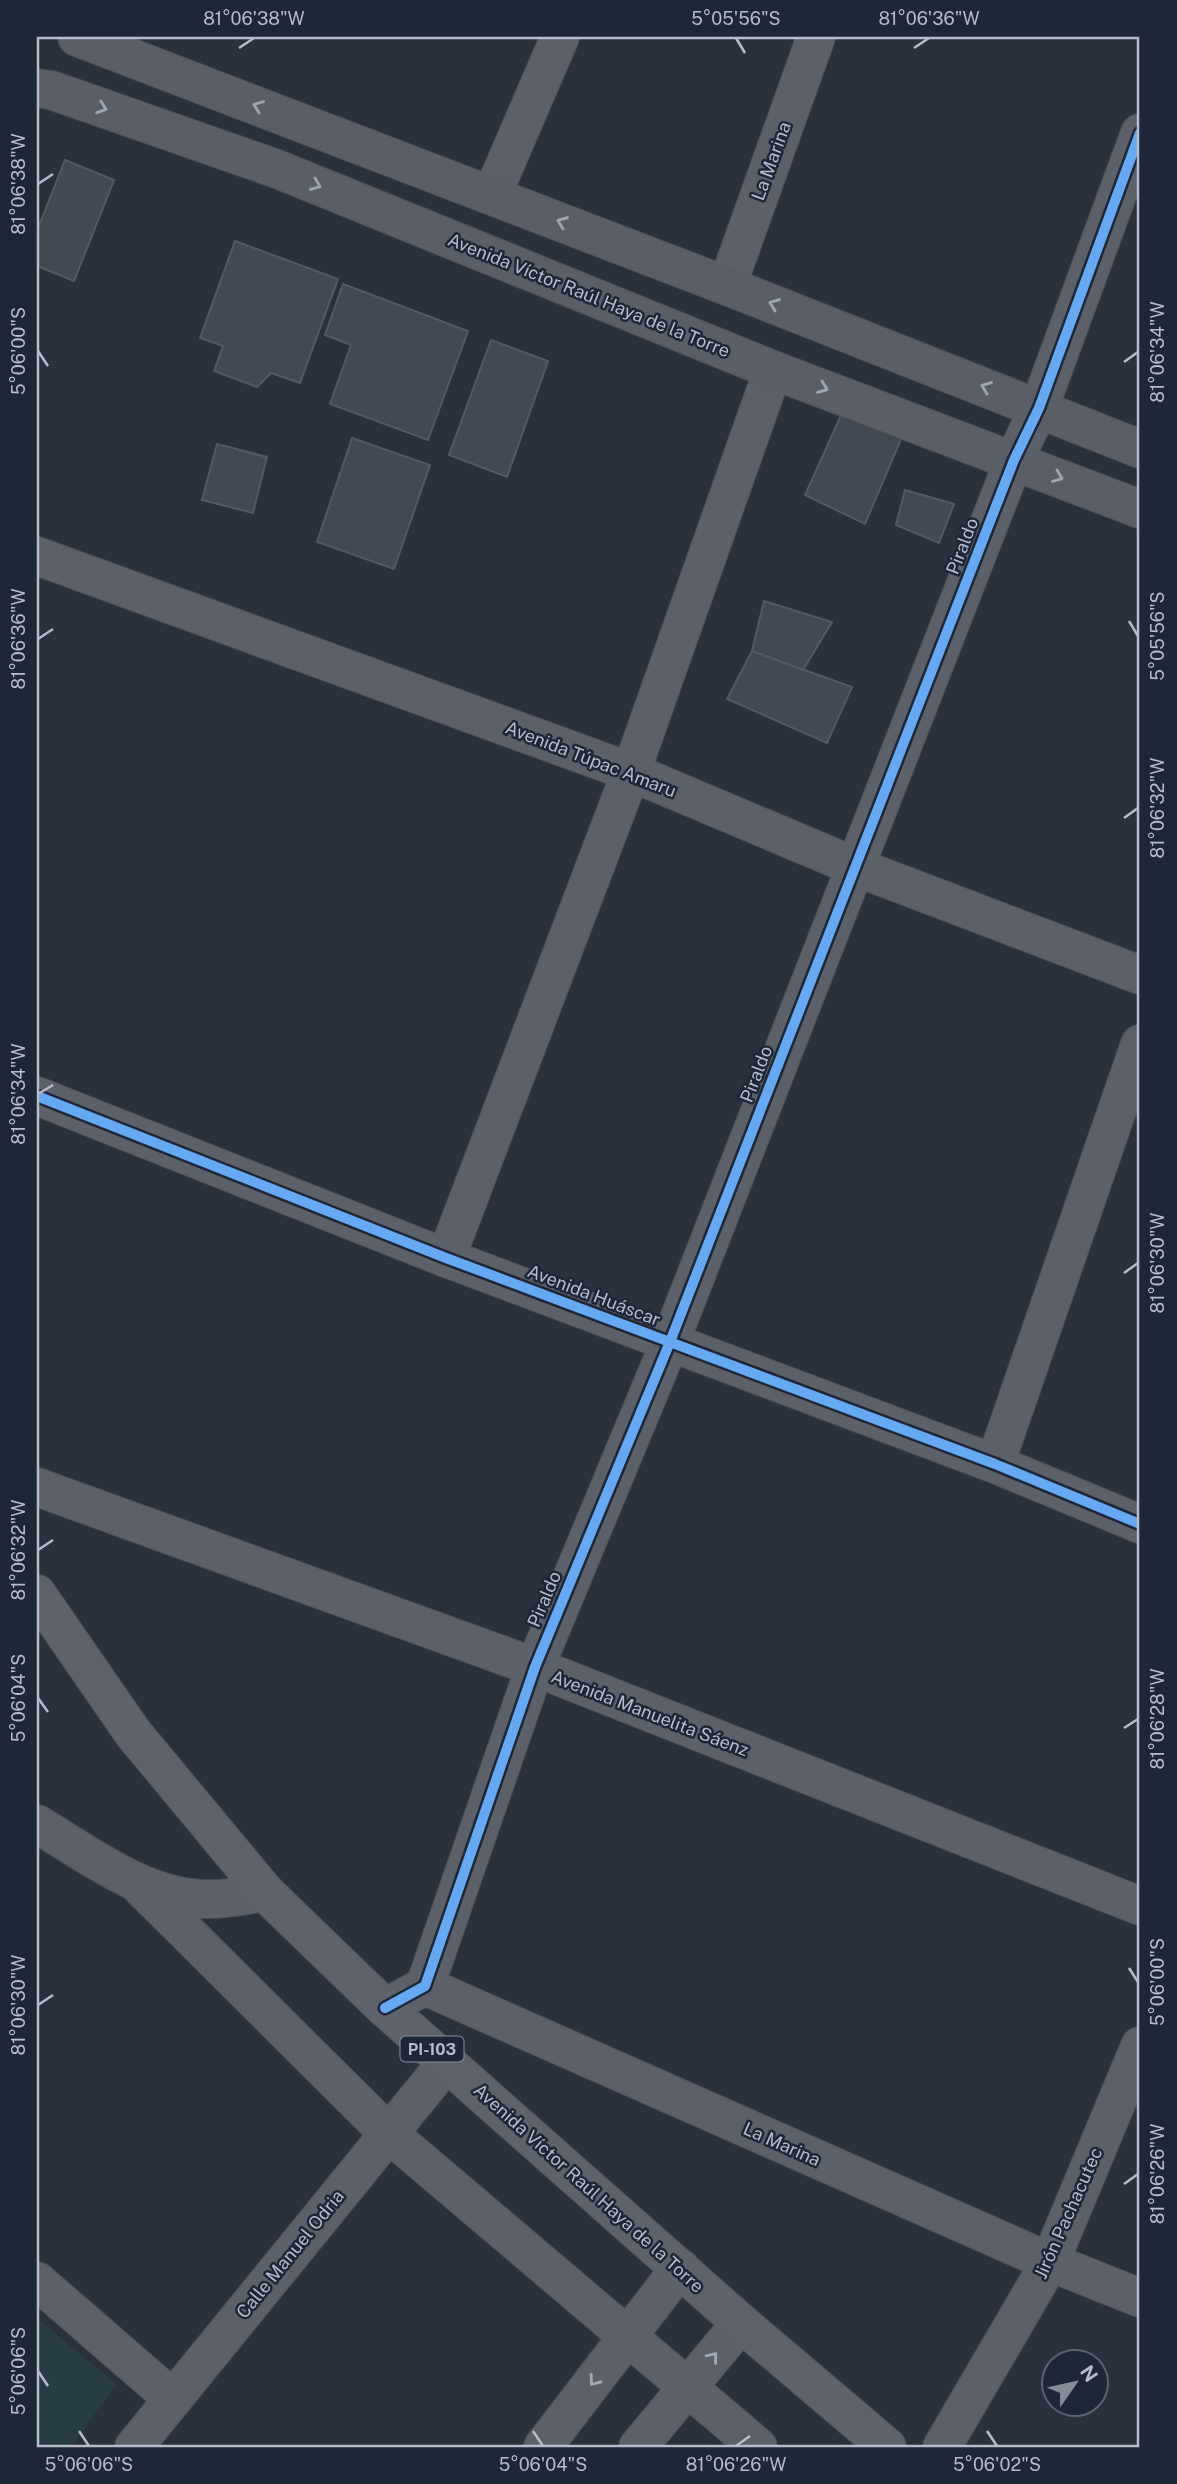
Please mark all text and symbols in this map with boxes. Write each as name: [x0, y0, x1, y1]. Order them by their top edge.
text: 81°06'38"W: [203, 8, 305, 29]
text: 5°05'56"S: [691, 8, 781, 29]
text: 81°06'36"W: [878, 8, 980, 29]
one-way arrow: [95, 100, 107, 114]
one-way arrow: [252, 101, 264, 115]
street label: La Marina: [747, 119, 795, 203]
text: 81°06'38"W: [8, 133, 29, 235]
one-way arrow: [309, 176, 321, 190]
one-way arrow: [557, 217, 569, 231]
street label: Avenida Víctor Raúl Haya de la Torre: [445, 229, 733, 361]
one-way arrow: [769, 299, 781, 313]
text: 81°06'34"W: [1147, 301, 1168, 403]
text: 5°06'00"S: [8, 307, 29, 395]
one-way arrow: [816, 380, 828, 394]
one-way arrow: [981, 382, 993, 396]
one-way arrow: [1052, 469, 1064, 483]
street label: Piraldo: [942, 515, 982, 577]
text: 81°06'36"W: [8, 588, 29, 690]
text: 5°05'56"S: [1147, 591, 1168, 681]
street label: Avenida Túpac Amaru: [503, 717, 679, 801]
text: 81°06'32"W: [1147, 758, 1168, 858]
text: 81°06'34"W: [8, 1043, 29, 1145]
street label: Piraldo: [736, 1043, 776, 1105]
text: 81°06'30"W: [1147, 1213, 1168, 1313]
street label: Avenida Huáscar: [525, 1260, 663, 1330]
text: 81°06'32"W: [8, 1500, 29, 1600]
street label: Piraldo: [523, 1568, 565, 1630]
text: 5°06'04"S: [8, 1654, 29, 1742]
street label: Avenida Manuelita Sáenz: [548, 1666, 752, 1760]
text: 81°06'28"W: [1147, 1668, 1168, 1770]
text: 5°06'00"S: [1147, 1938, 1168, 2026]
text: 81°06'30"W: [8, 1955, 29, 2055]
road number: PI-103: [400, 2036, 464, 2062]
street label: Avenida Víctor Raúl Haya de la Torre: [470, 2079, 708, 2297]
street label: La Marina: [740, 2118, 824, 2170]
text: 81°06'26"W: [1147, 2124, 1168, 2224]
street label: Jirón Pachacutec: [1030, 2144, 1106, 2282]
street label: Calle Manuel Odria: [232, 2186, 348, 2322]
text: 5°06'06"S: [8, 2327, 29, 2415]
north arrow: [1040, 2348, 1110, 2418]
one-way arrow: [705, 2353, 718, 2365]
text: N: [1076, 2361, 1102, 2386]
one-way arrow: [590, 2373, 602, 2386]
text: 5°06'06"S: [45, 2454, 133, 2475]
text: 5°06'04"S: [499, 2454, 587, 2475]
text: 81°06'26"W: [686, 2454, 786, 2475]
text: 5°06'02"S: [953, 2454, 1041, 2475]

